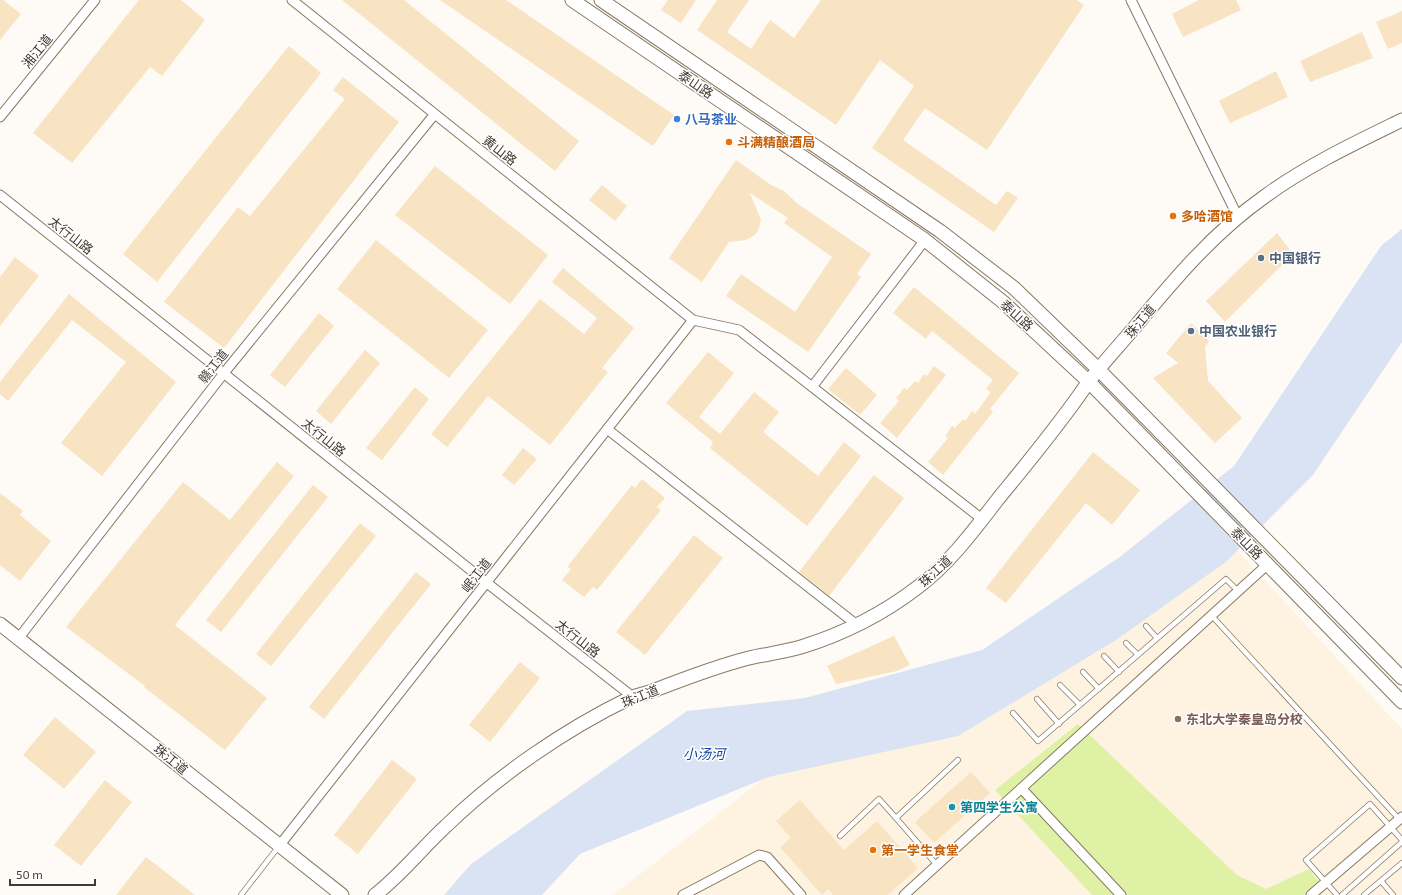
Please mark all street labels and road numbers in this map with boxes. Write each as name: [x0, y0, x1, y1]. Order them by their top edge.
street label: 湘江道: [19, 31, 55, 71]
street label: 泰山路: [675, 66, 717, 102]
street label: 黄山路: [480, 132, 520, 168]
street label: 太行山路: [46, 213, 96, 257]
street label: 泰山路: [997, 296, 1037, 334]
street label: 珠江道: [1121, 301, 1159, 341]
street label: 赣江道: [195, 346, 231, 386]
street label: 太行山路: [299, 414, 349, 460]
street label: 泰山路: [1228, 524, 1266, 562]
street label: 珠江道: [915, 552, 955, 590]
street label: 岷江道: [458, 555, 494, 595]
street label: 太行山路: [553, 616, 603, 660]
street label: 珠江道: [619, 681, 661, 711]
street label: 珠江道: [151, 741, 191, 777]

